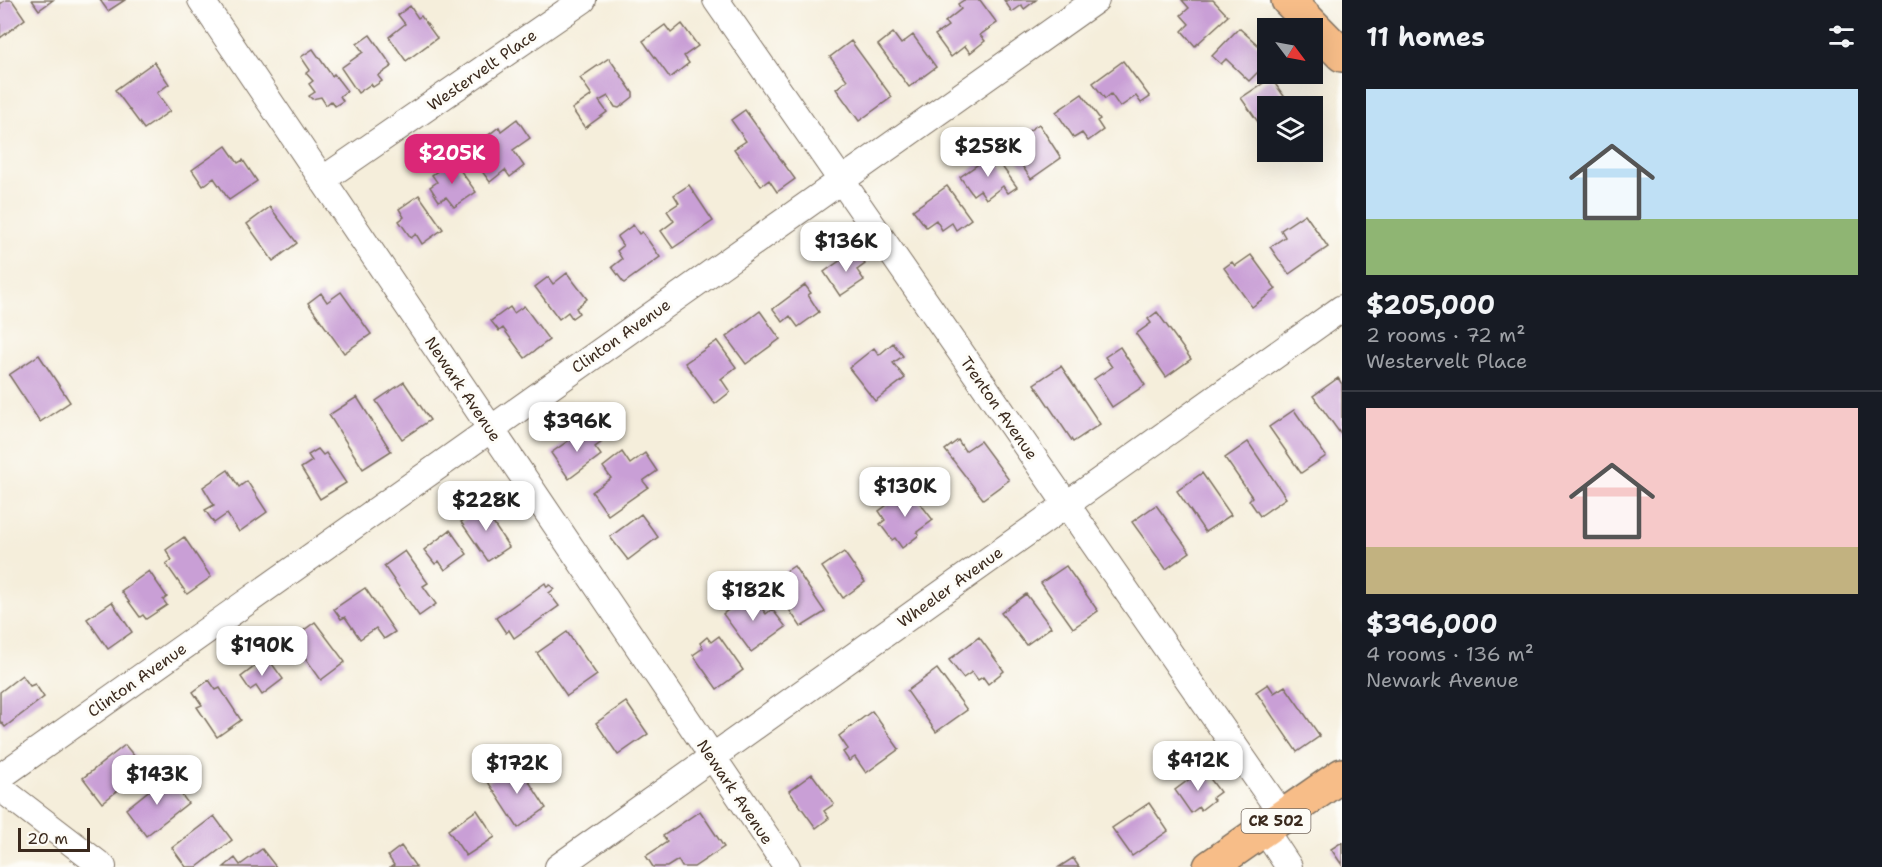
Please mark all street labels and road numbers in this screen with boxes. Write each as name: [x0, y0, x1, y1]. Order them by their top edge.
street label: Westervelt Place: [423, 24, 541, 116]
street label: Clinton Avenue: [567, 294, 675, 378]
street label: Newark Avenue: [420, 332, 506, 446]
street label: Trenton Avenue: [956, 352, 1042, 464]
street label: Wheeler Avenue: [893, 542, 1007, 632]
street label: Clinton Avenue: [83, 638, 191, 722]
street label: Newark Avenue: [692, 735, 778, 849]
road number: CR 502: [1242, 809, 1310, 833]

